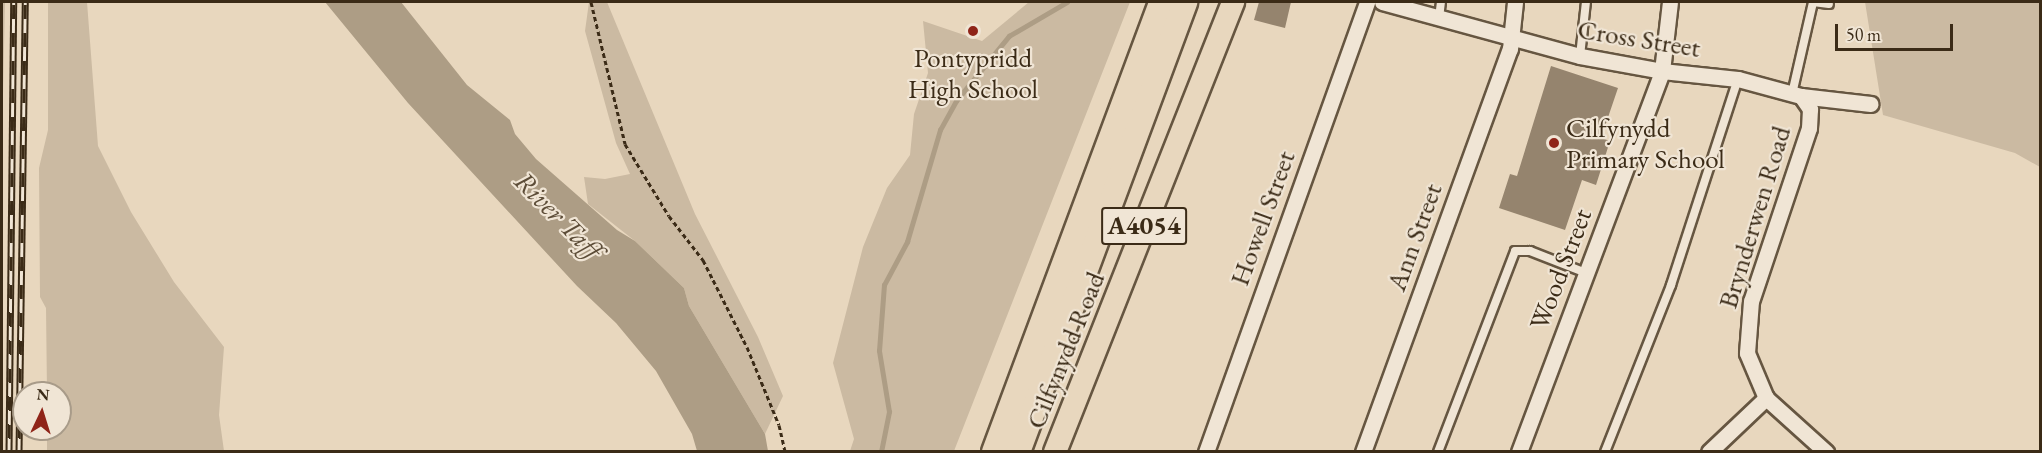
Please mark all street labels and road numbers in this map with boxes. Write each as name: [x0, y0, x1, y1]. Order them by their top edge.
street label: Cross Street: [1575, 12, 1703, 64]
street label: Brynderwen Road: [1711, 122, 1797, 312]
street label: Howell Street: [1223, 146, 1301, 290]
street label: Ann Street: [1380, 179, 1448, 295]
road number: A4054: [1100, 203, 1188, 249]
street label: Wood Street: [1522, 204, 1598, 334]
street label: Cilfynydd Road: [1019, 267, 1111, 433]

